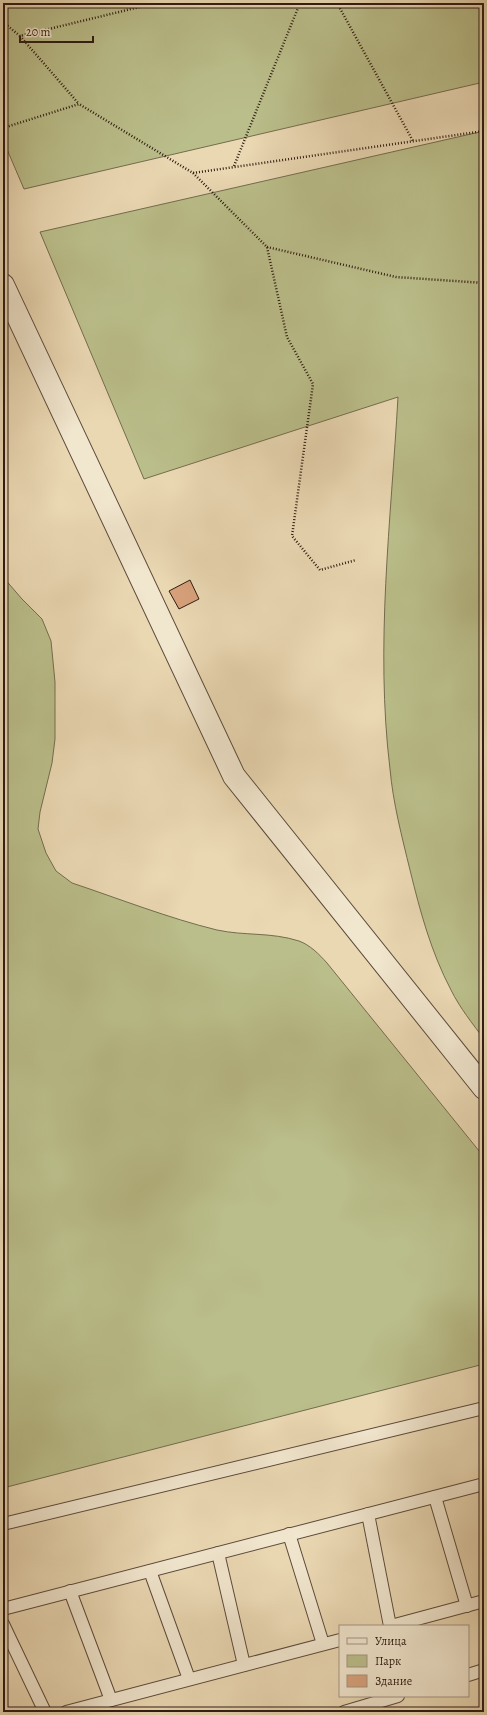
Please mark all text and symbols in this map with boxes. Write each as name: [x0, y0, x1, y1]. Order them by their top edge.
scale bar: [20, 18, 93, 44]
text: 20 m: [26, 24, 50, 40]
legend: [339, 1625, 469, 1697]
text: Улица: [375, 1633, 407, 1649]
text: Парк: [375, 1653, 401, 1669]
text: Здание: [375, 1673, 412, 1689]

